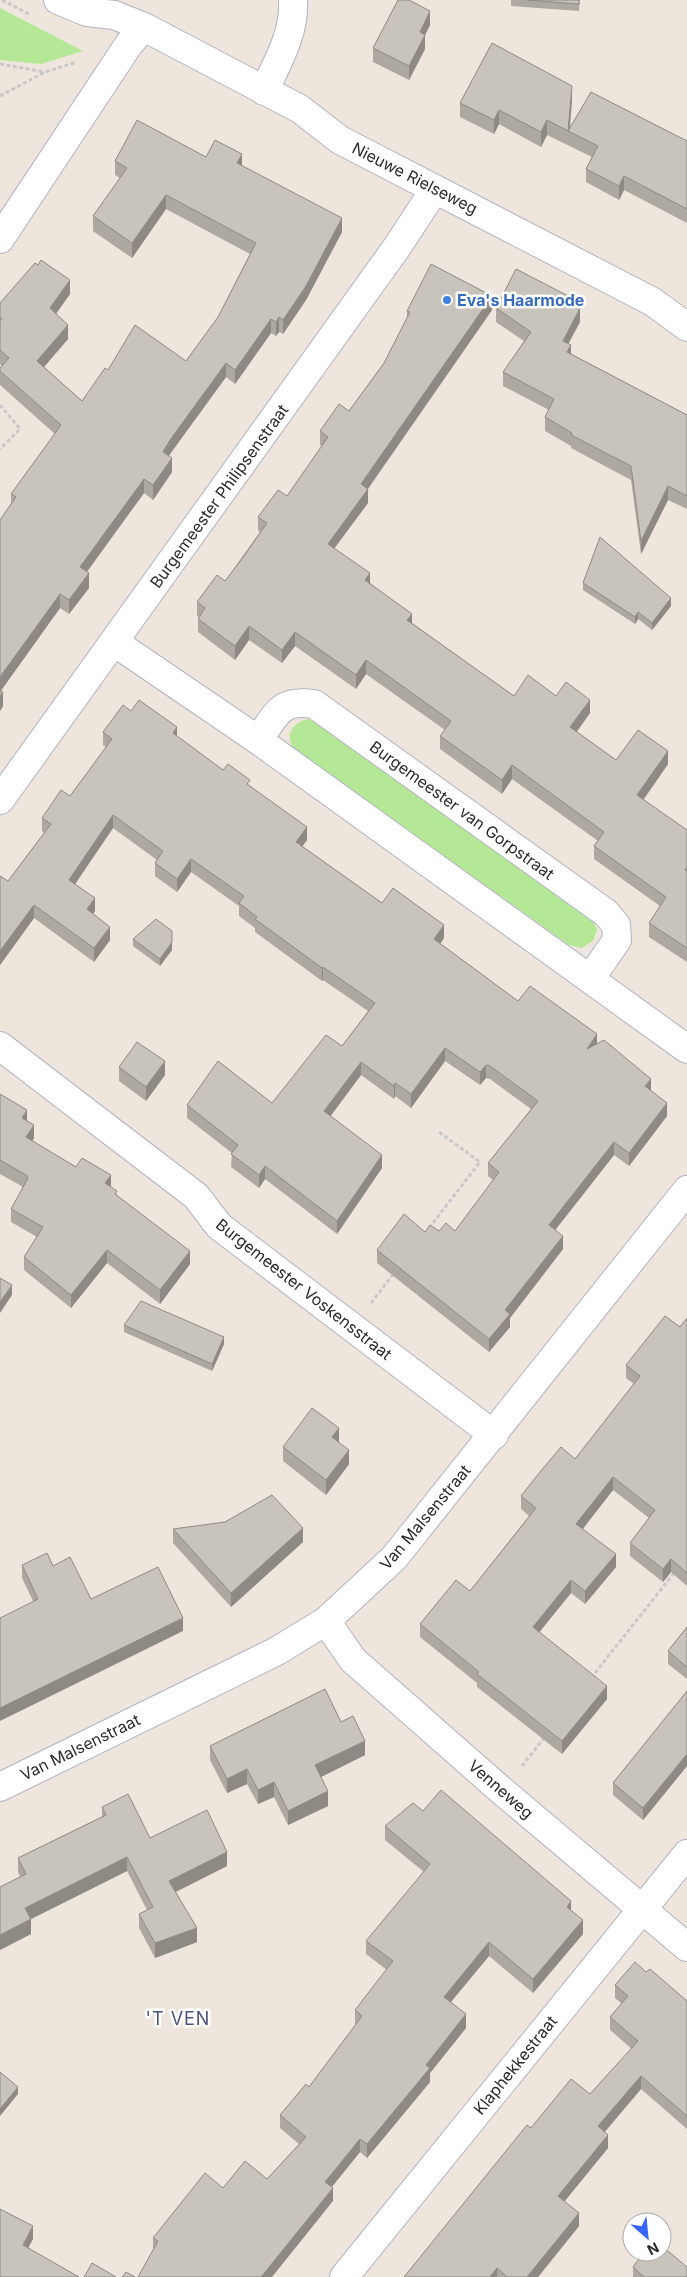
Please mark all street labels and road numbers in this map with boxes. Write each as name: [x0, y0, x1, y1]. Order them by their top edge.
street label: Nieuwe Rielseweg: [349, 138, 481, 218]
street label: Burgemeester Philipsenstraat: [146, 400, 292, 592]
street label: Burgemeester van Gorpstraat: [366, 736, 558, 884]
street label: Burgemeester Voskensstraat: [212, 1214, 396, 1364]
street label: Van Malsenstraat: [375, 1461, 475, 1573]
street label: Van Malsenstraat: [17, 1709, 143, 1785]
street label: Venneweg: [464, 1755, 538, 1823]
street label: Klaphekkestraat: [469, 2011, 561, 2119]

